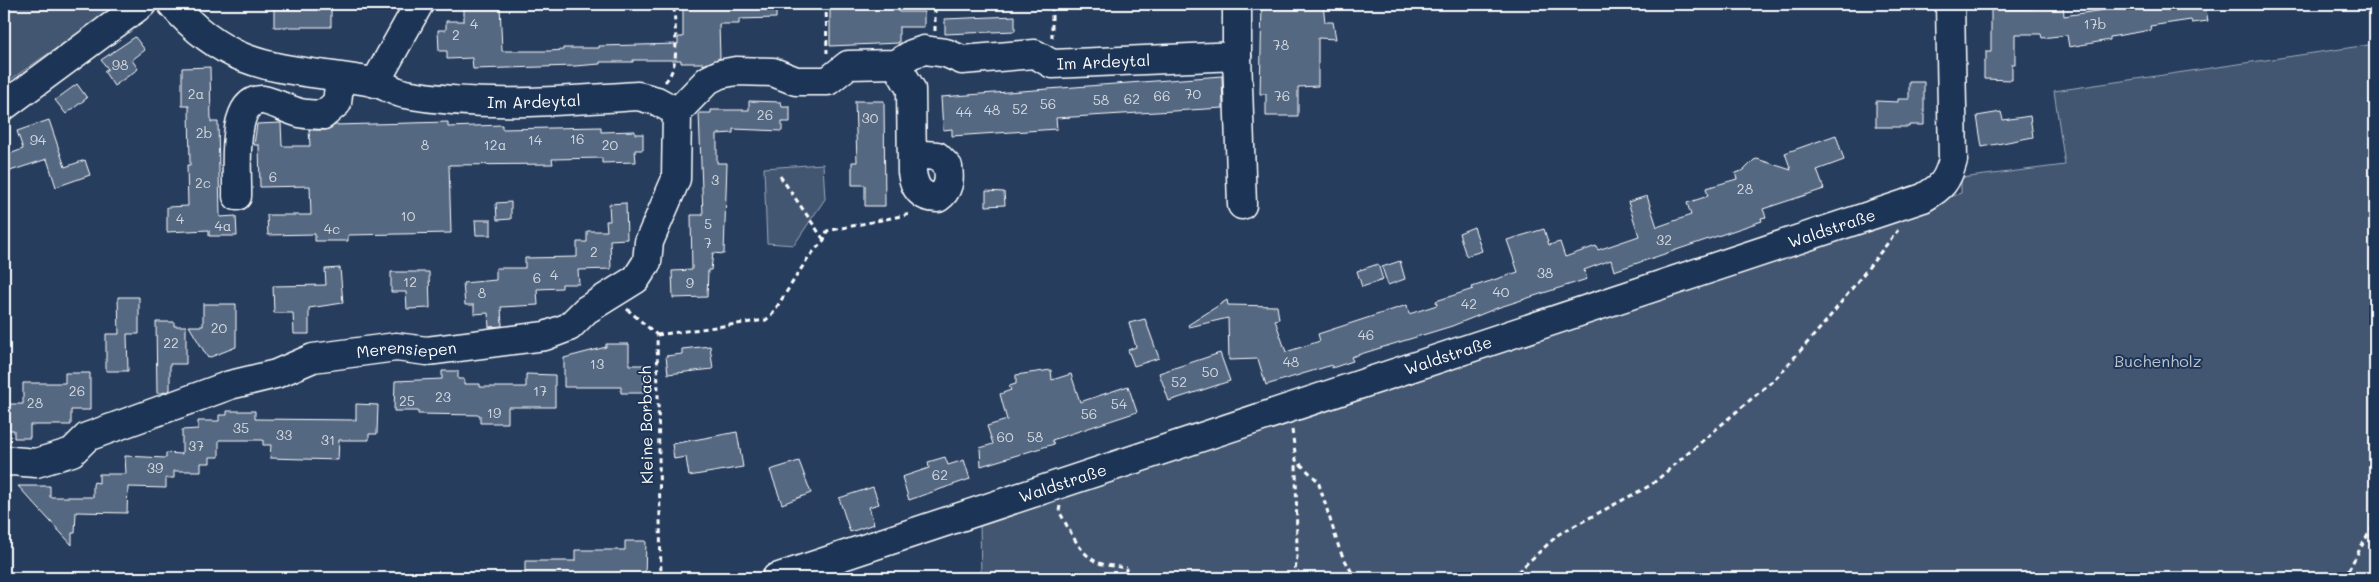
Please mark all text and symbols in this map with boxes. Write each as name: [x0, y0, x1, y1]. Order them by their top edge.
house number: 4: [470, 14, 479, 33]
house number: 17b: [2084, 14, 2107, 33]
house number: 2: [452, 25, 460, 44]
house number: 78: [1273, 35, 1289, 54]
street label: Im Ardeytal: [1056, 49, 1151, 74]
house number: 98: [112, 55, 128, 74]
house number: 2a: [188, 84, 204, 103]
house number: 70: [1185, 84, 1202, 103]
house number: 66: [1154, 86, 1170, 105]
house number: 76: [1274, 86, 1290, 105]
street label: Im Ardeytal: [487, 89, 581, 112]
house number: 62: [1124, 89, 1140, 108]
house number: 58: [1093, 90, 1109, 109]
house number: 56: [1040, 94, 1056, 113]
house number: 52: [1012, 99, 1028, 118]
house number: 48: [984, 100, 1000, 119]
house number: 44: [956, 102, 973, 121]
house number: 26: [757, 105, 773, 124]
house number: 30: [862, 108, 879, 127]
house number: 2b: [196, 123, 212, 142]
house number: 16: [570, 129, 584, 148]
house number: 94: [30, 130, 47, 149]
house number: 14: [528, 130, 543, 149]
house number: 8: [421, 135, 429, 154]
house number: 12a: [484, 135, 506, 154]
house number: 20: [602, 135, 619, 154]
house number: 6: [269, 167, 277, 186]
house number: 3: [711, 170, 719, 189]
house number: 2c: [195, 173, 211, 192]
house number: 28: [1737, 179, 1753, 198]
street label: Waldstraße: [1785, 204, 1878, 252]
house number: 10: [401, 206, 416, 225]
house number: 4: [176, 209, 185, 228]
house number: 5: [704, 214, 712, 233]
house number: 4a: [215, 216, 231, 235]
house number: 4c: [324, 219, 340, 238]
house number: 32: [1656, 230, 1672, 249]
house number: 7: [704, 233, 712, 252]
house number: 2: [590, 242, 598, 261]
house number: 38: [1537, 263, 1553, 282]
house number: 4: [550, 265, 559, 284]
house number: 6: [533, 268, 541, 287]
house number: 12: [403, 272, 417, 291]
house number: 9: [686, 273, 694, 292]
house number: 40: [1493, 282, 1510, 301]
house number: 8: [478, 283, 486, 302]
house number: 42: [1461, 294, 1477, 313]
house number: 20: [211, 318, 228, 337]
house number: 46: [1358, 325, 1374, 344]
street label: Waldstraße: [1401, 331, 1494, 379]
house number: 22: [163, 333, 179, 352]
street label: Merensiepen: [355, 336, 458, 362]
park label: Buchenholz: [2114, 350, 2202, 371]
house number: 48: [1283, 352, 1299, 371]
house number: 13: [590, 354, 604, 373]
house number: 50: [1202, 362, 1219, 381]
street label: Kleine Borbach: [634, 366, 657, 484]
house number: 52: [1171, 372, 1187, 391]
house number: 26: [69, 381, 85, 400]
house number: 17: [533, 381, 547, 400]
house number: 23: [435, 387, 451, 406]
house number: 25: [399, 391, 415, 410]
house number: 28: [27, 393, 43, 412]
house number: 54: [1111, 394, 1128, 413]
house number: 19: [487, 403, 501, 422]
house number: 56: [1081, 404, 1097, 423]
house number: 35: [233, 418, 249, 437]
house number: 33: [276, 425, 292, 444]
house number: 60: [996, 427, 1014, 446]
house number: 58: [1027, 427, 1043, 446]
house number: 31: [321, 430, 335, 449]
house number: 37: [188, 436, 204, 455]
house number: 39: [147, 458, 163, 477]
street label: Waldstraße: [1016, 458, 1109, 507]
house number: 62: [932, 465, 948, 484]

